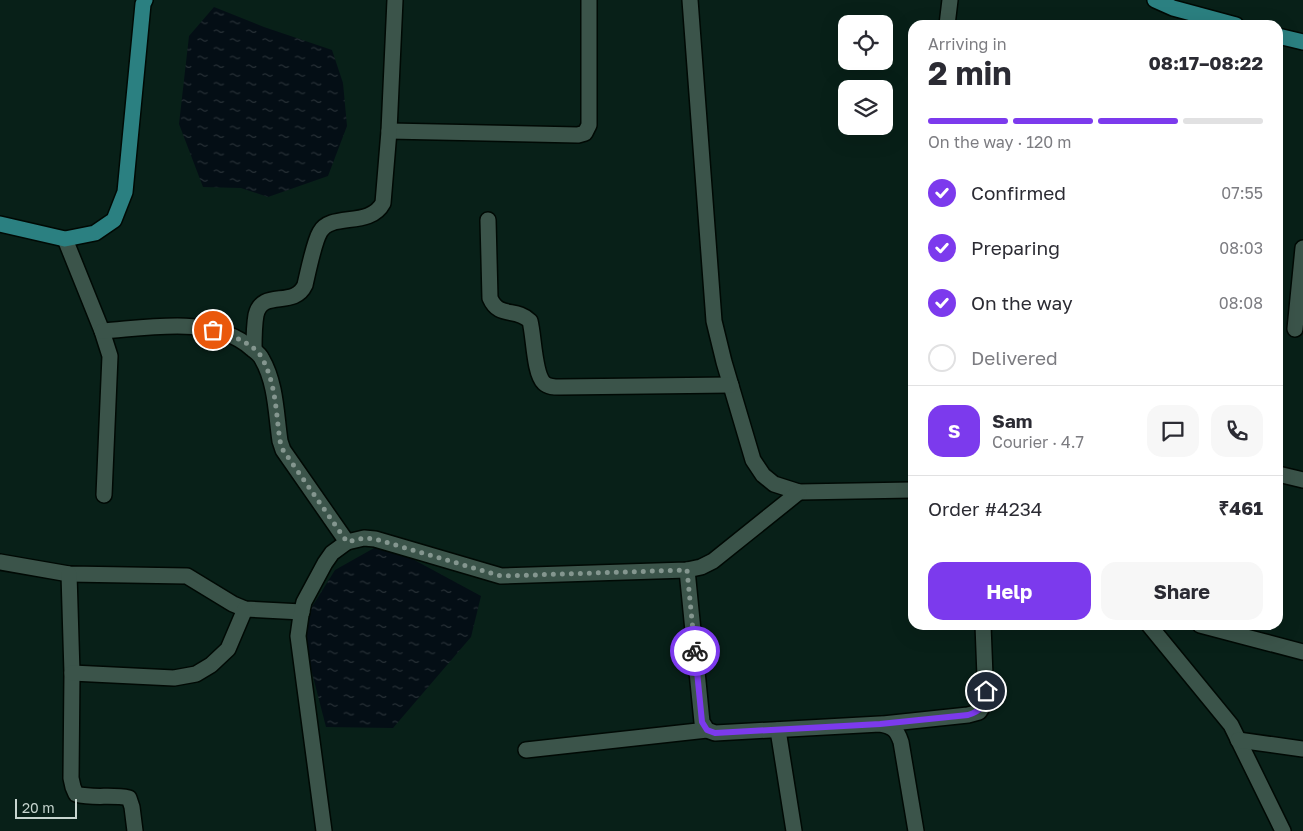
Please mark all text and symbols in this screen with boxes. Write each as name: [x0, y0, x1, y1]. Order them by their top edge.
map controls: [838, 15, 893, 135]
button: locate: [838, 15, 893, 70]
text: Arriving in: [928, 34, 1007, 54]
text: 08:17–08:22: [1148, 51, 1263, 74]
text: 2 min: [928, 54, 1012, 92]
button: layers: [838, 80, 893, 135]
text: On the way · 120 m: [928, 132, 1071, 152]
icon: check: [928, 179, 956, 207]
text: Confirmed: [971, 181, 1066, 204]
text: 07:55: [1221, 183, 1263, 203]
icon: check: [928, 234, 956, 262]
text: Preparing: [971, 236, 1060, 259]
text: 08:03: [1219, 238, 1263, 258]
icon: check: [928, 289, 956, 317]
text: On the way: [971, 291, 1073, 314]
text: 08:08: [1219, 293, 1263, 313]
pin: [192, 309, 234, 351]
icon: bag: [199, 316, 227, 344]
text: Delivered: [971, 346, 1058, 369]
button: chat: [1147, 405, 1199, 457]
button: phone: [1211, 405, 1263, 457]
text: Sam: [992, 409, 1032, 432]
text: S: [948, 419, 960, 442]
text: Courier · 4.7: [992, 432, 1084, 452]
text: ₹461: [1218, 496, 1263, 519]
text: Order #4234: [928, 497, 1042, 520]
button: Help: [928, 562, 1091, 620]
button: Share: [1101, 562, 1263, 620]
courier: [670, 626, 720, 676]
icon: bike: [681, 637, 709, 665]
pin: [965, 670, 1007, 712]
icon: home: [972, 677, 1000, 705]
scale bar: [15, 796, 78, 819]
text: 20 m: [22, 799, 55, 816]

